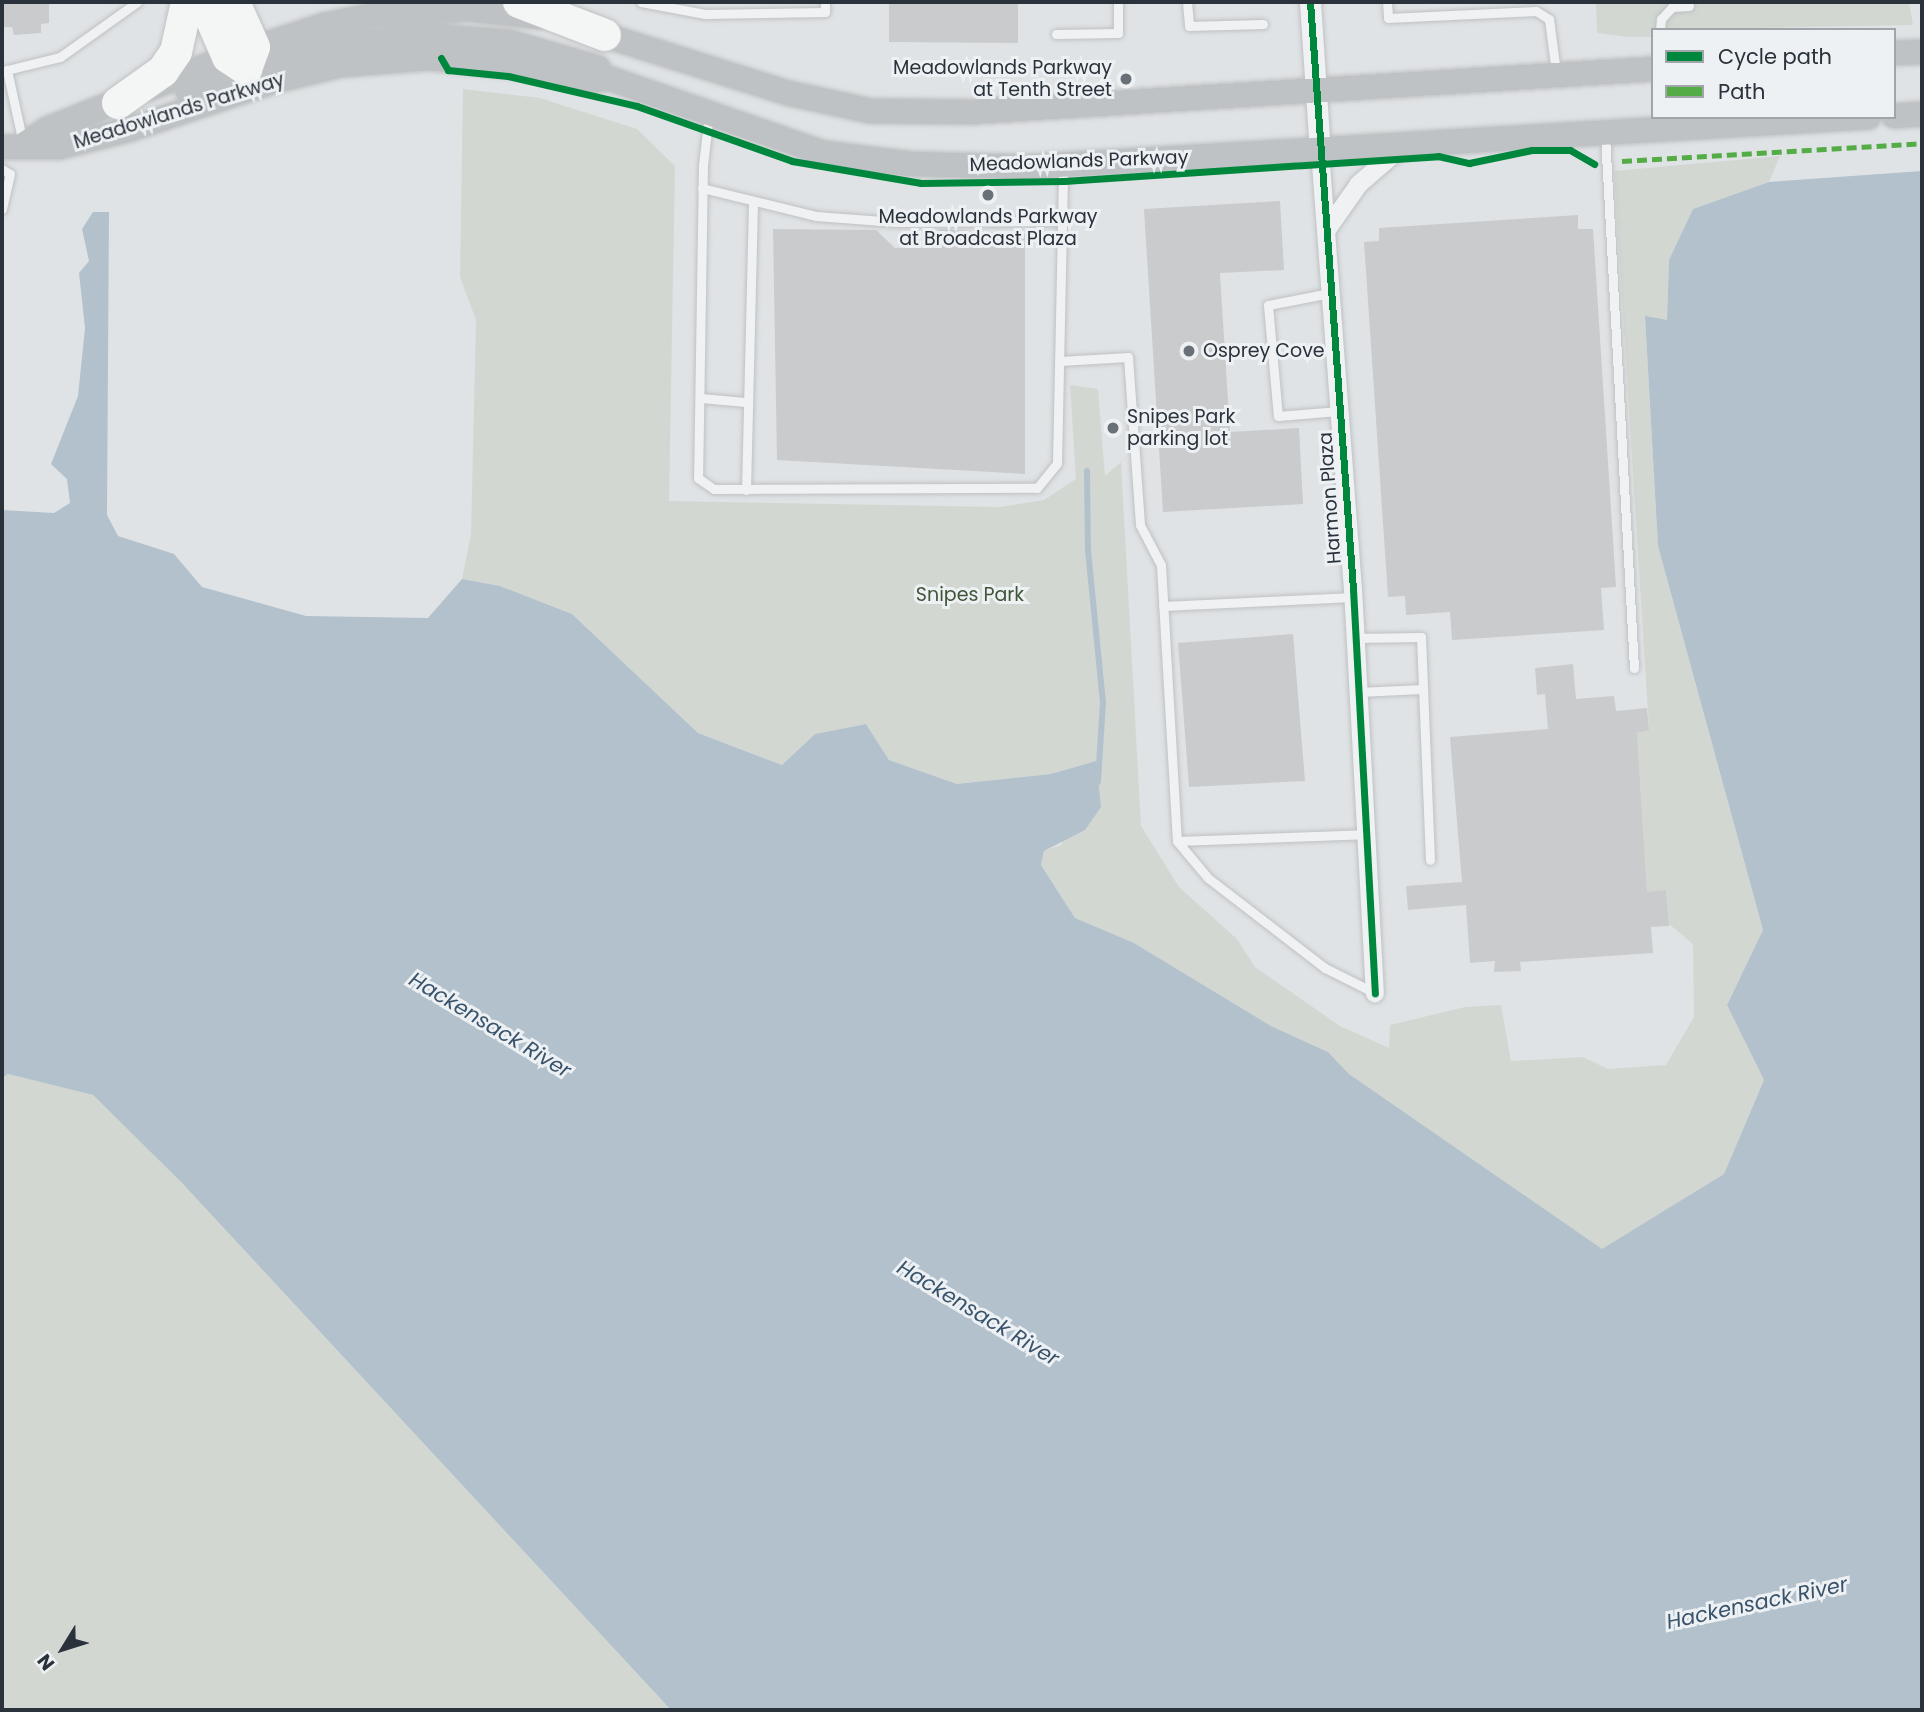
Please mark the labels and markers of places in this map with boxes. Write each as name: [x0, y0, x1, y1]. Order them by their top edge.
place label: Meadowlands Parkway at Tenth Street: [893, 57, 1112, 101]
marker: Meadowlands Parkway at Tenth Street: [1118, 71, 1134, 87]
marker: Meadowlands Parkway at Broadcast Plaza: [980, 187, 996, 203]
place label: Meadowlands Parkway at Broadcast Plaza: [879, 206, 1097, 250]
place label: Osprey Cove: [1203, 340, 1325, 362]
marker: Osprey Cove: [1181, 343, 1197, 359]
place label: Snipes Park parking lot: [1127, 406, 1235, 450]
marker: Snipes Park parking lot: [1105, 420, 1121, 436]

